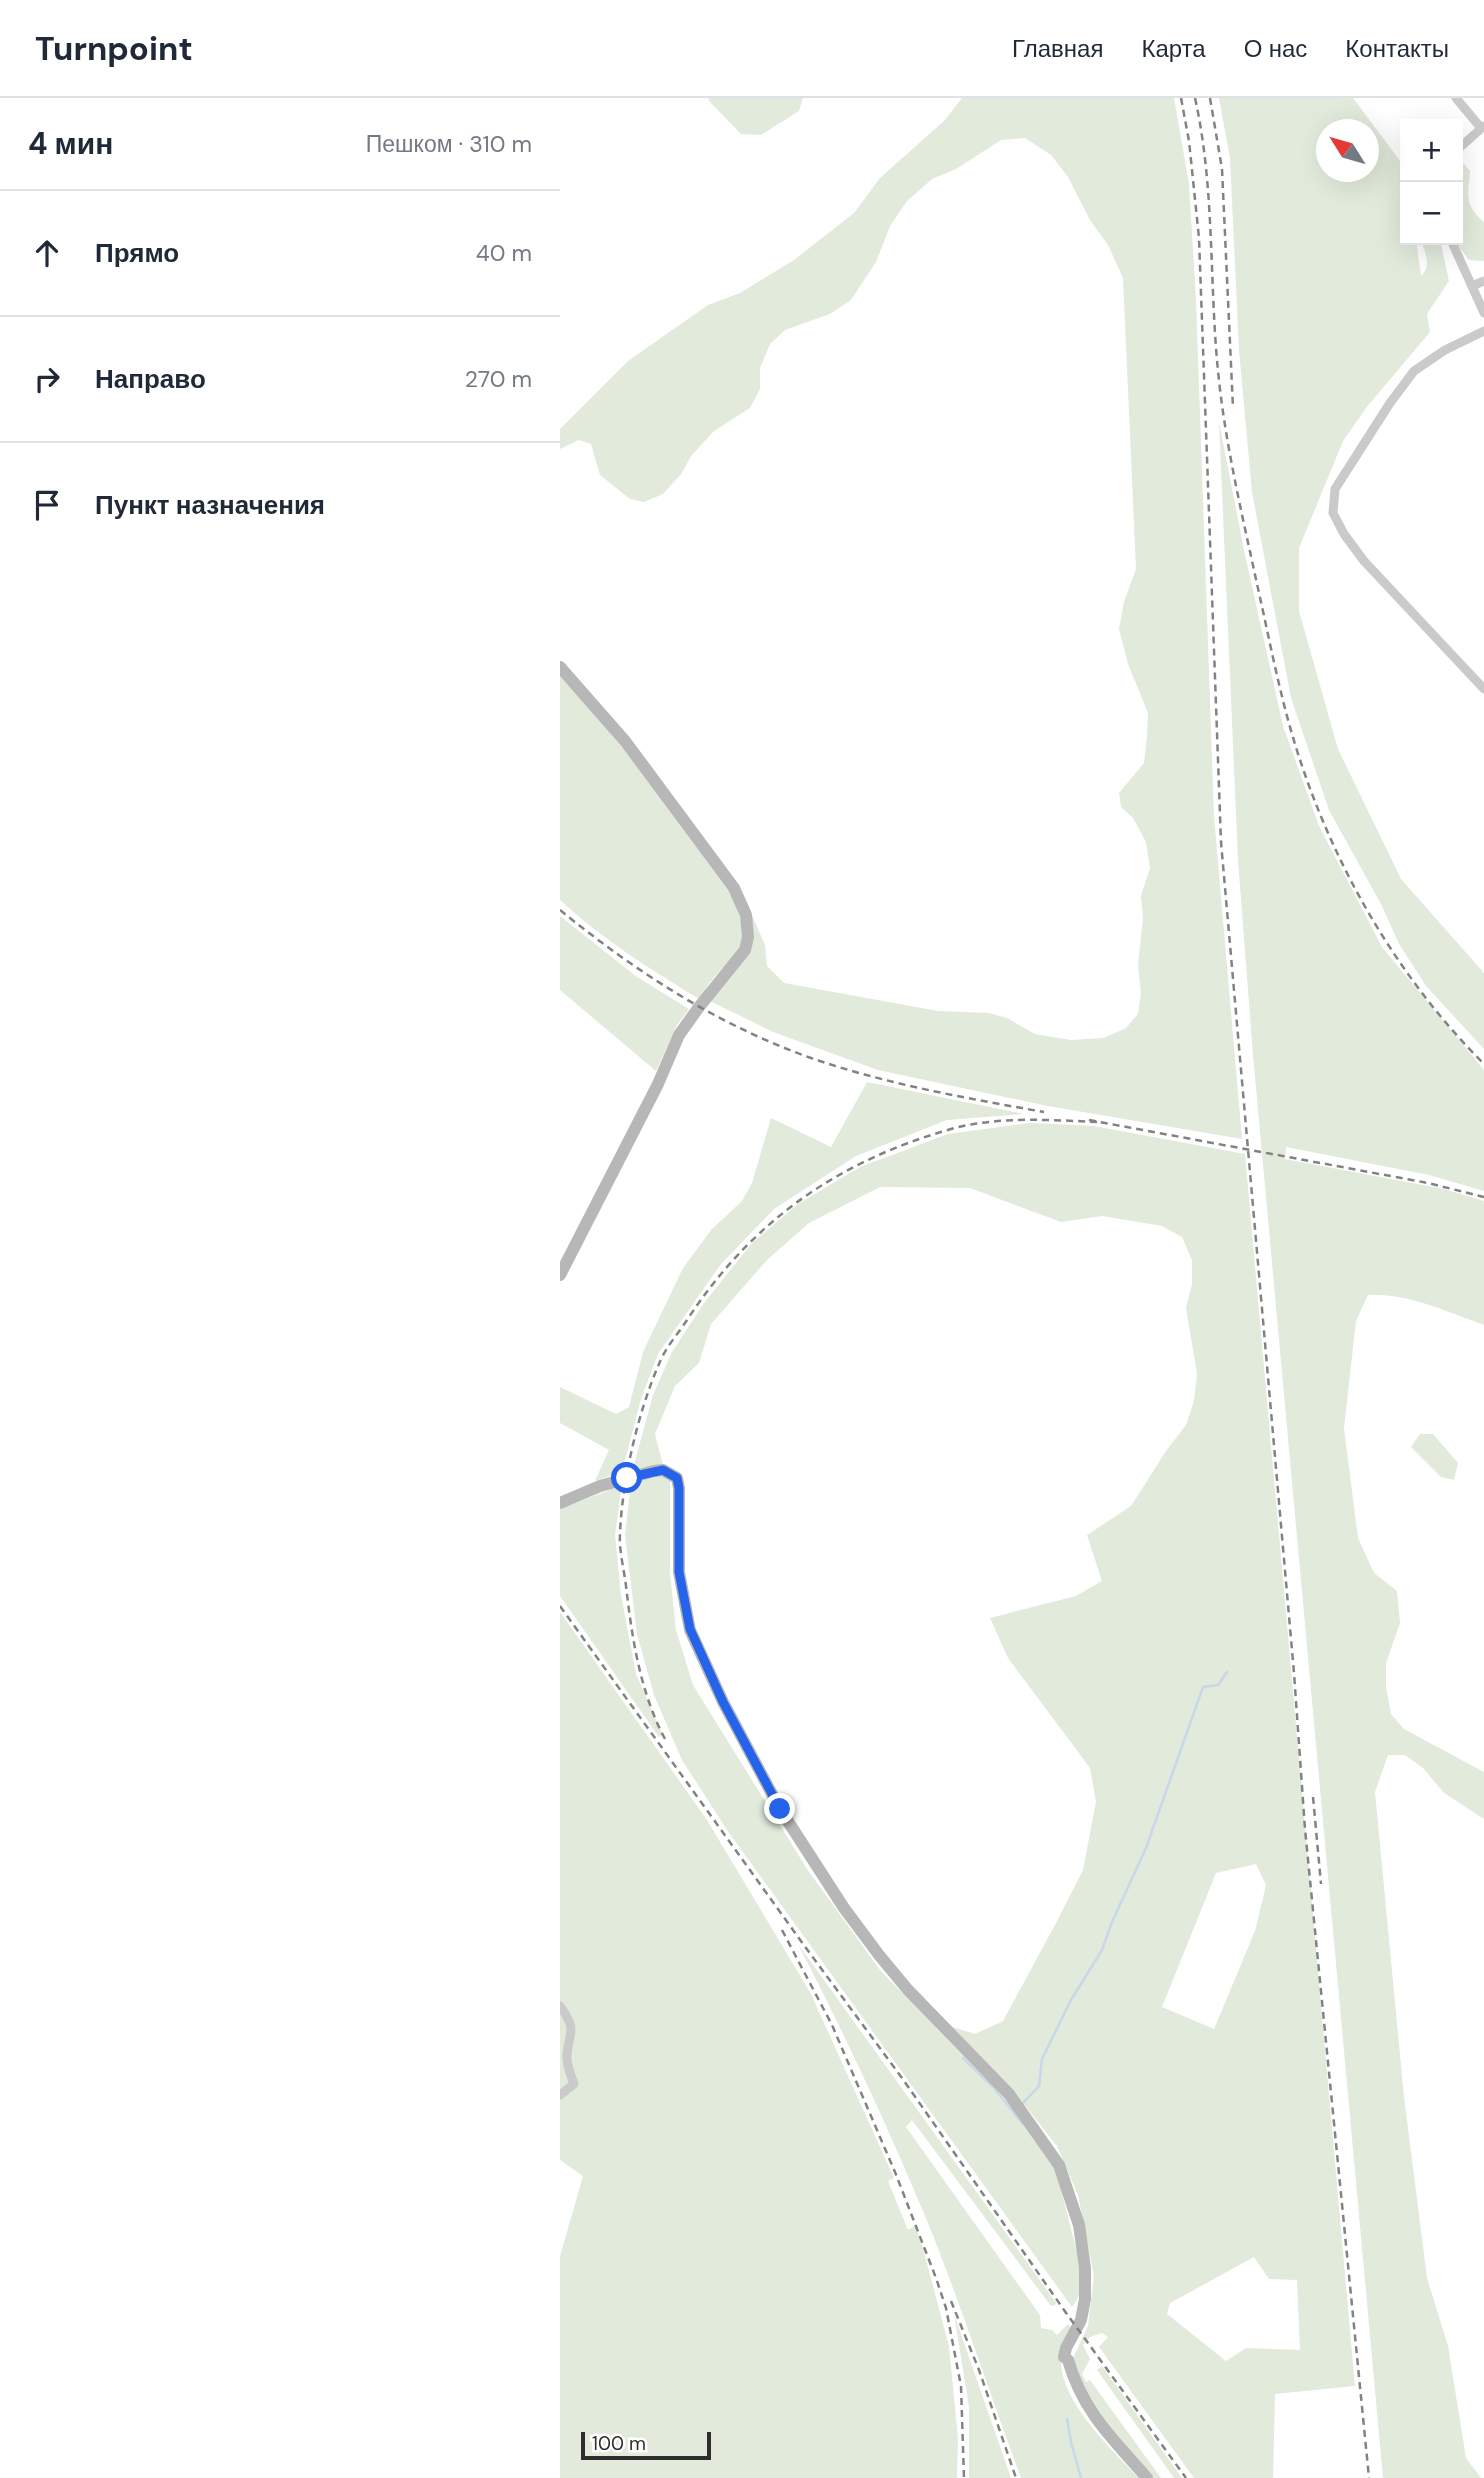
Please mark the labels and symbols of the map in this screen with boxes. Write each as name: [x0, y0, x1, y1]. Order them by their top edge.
north arrow: [1316, 119, 1379, 182]
route start: [611, 1462, 642, 1493]
route end: [764, 1793, 795, 1824]
scale bar: [581, 2429, 710, 2461]

